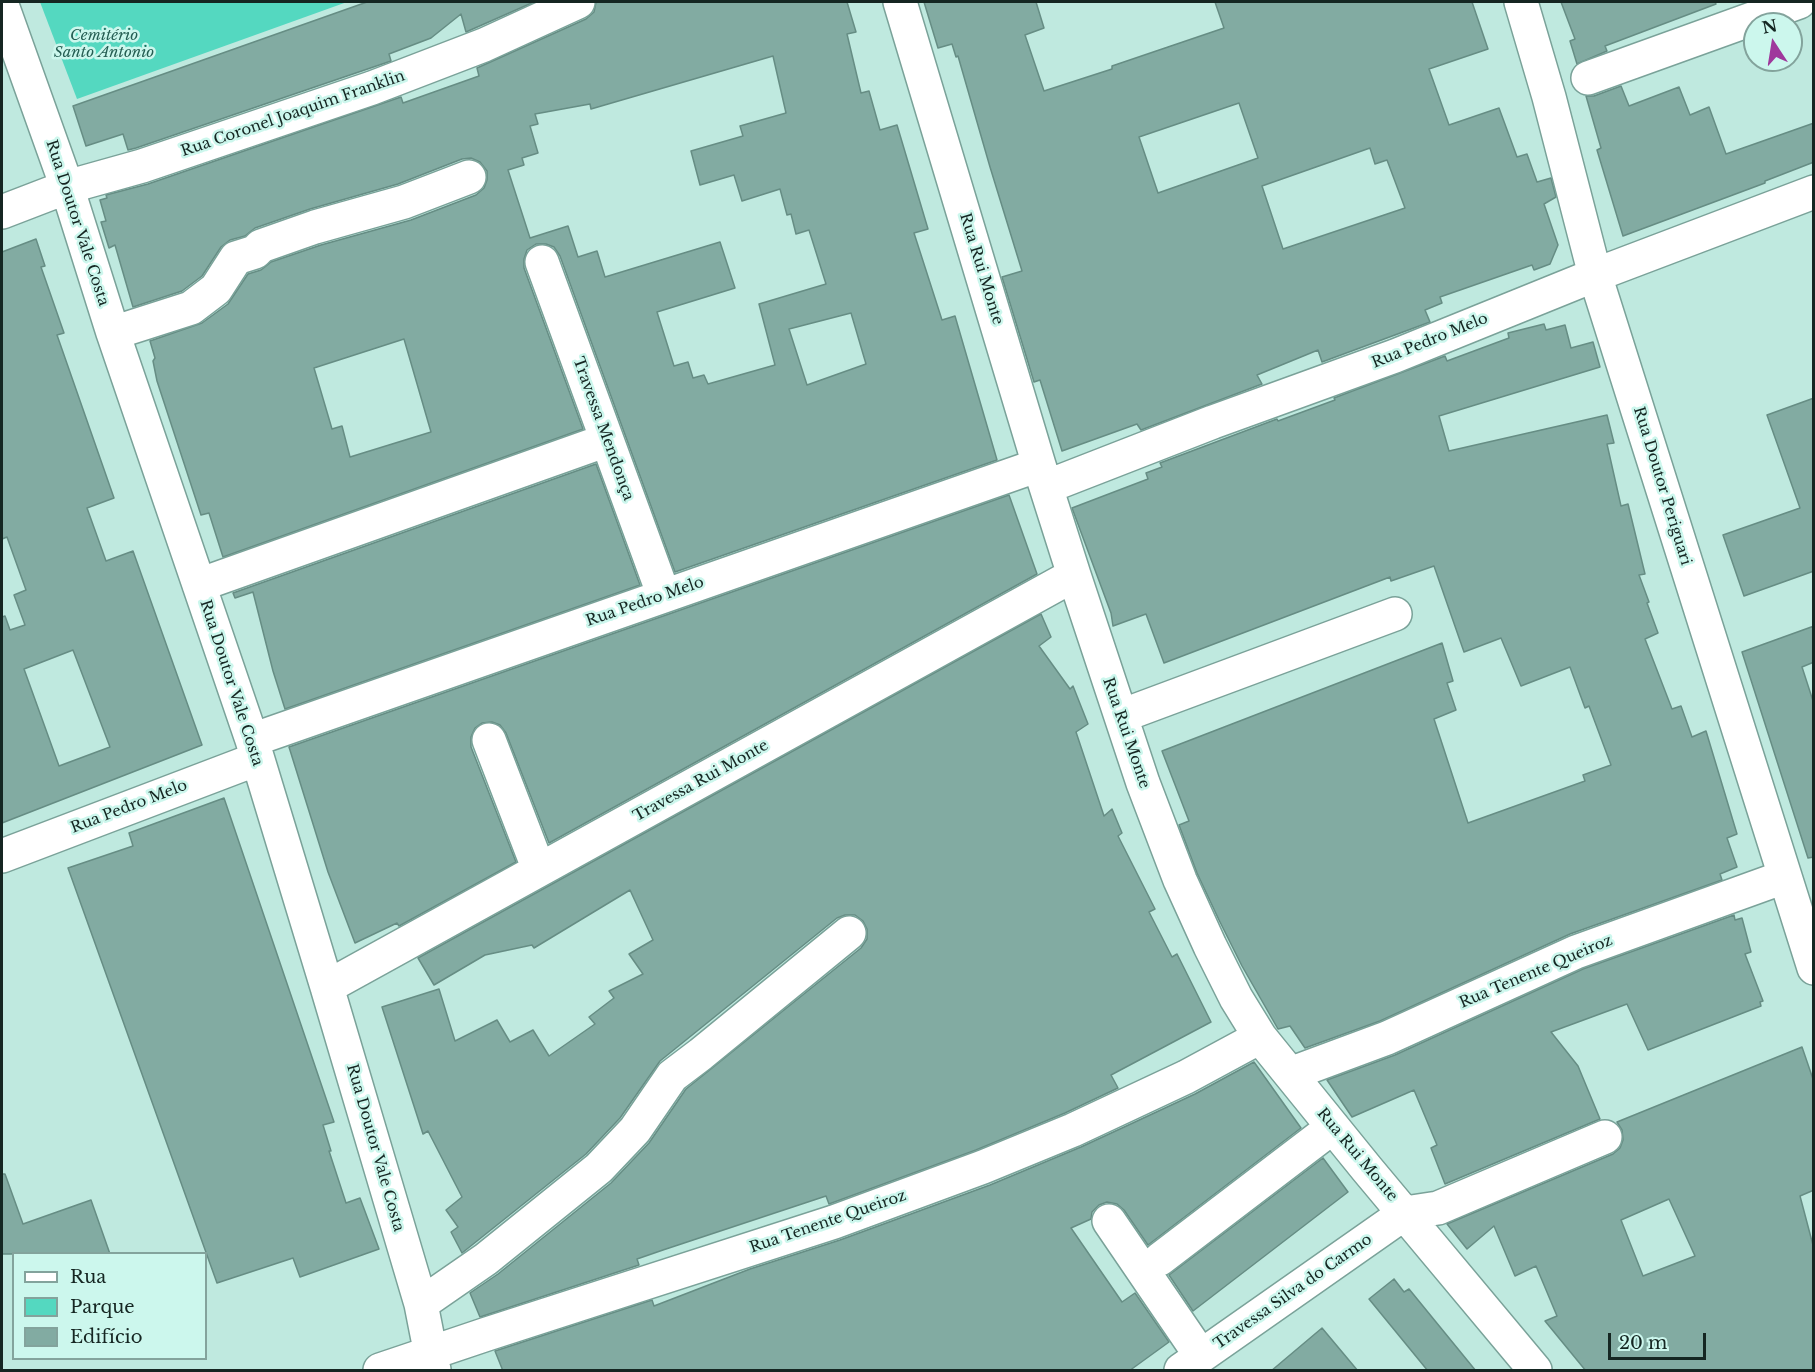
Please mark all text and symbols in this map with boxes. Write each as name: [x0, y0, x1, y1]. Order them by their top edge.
north arrow: [1743, 12, 1803, 72]
text: N: [1760, 15, 1779, 38]
park label: Cemitério Santo Antonio: [54, 27, 154, 62]
street label: Rua Coronel Joaquim Franklin: [179, 67, 407, 161]
street label: Rua Doutor Vale Costa: [42, 138, 112, 308]
street label: Rua Rui Monte: [955, 211, 1007, 327]
street label: Rua Pedro Melo: [1369, 310, 1491, 372]
street label: Travessa Mendonça: [569, 355, 637, 503]
street label: Rua Doutor Periguari: [1629, 405, 1695, 567]
street label: Rua Pedro Melo: [584, 573, 706, 631]
street label: Rua Doutor Vale Costa: [196, 598, 266, 768]
street label: Rua Rui Monte: [1099, 675, 1153, 791]
street label: Travessa Rui Monte: [630, 736, 772, 826]
street label: Rua Pedro Melo: [68, 776, 190, 838]
street label: Rua Tenente Queiroz: [1457, 932, 1615, 1012]
street label: Rua Doutor Vale Costa: [342, 1062, 408, 1234]
street label: Rua Rui Monte: [1313, 1105, 1401, 1205]
street label: Rua Tenente Queiroz: [747, 1187, 909, 1257]
street label: Travessa Silva do Carmo: [1211, 1231, 1375, 1353]
legend: [12, 1252, 207, 1360]
text: Rua: [70, 1266, 106, 1288]
text: Parque: [70, 1296, 135, 1318]
scale bar: [1611, 1321, 1708, 1359]
text: Edifício: [70, 1326, 143, 1348]
text: 20 m: [1619, 1332, 1667, 1354]

